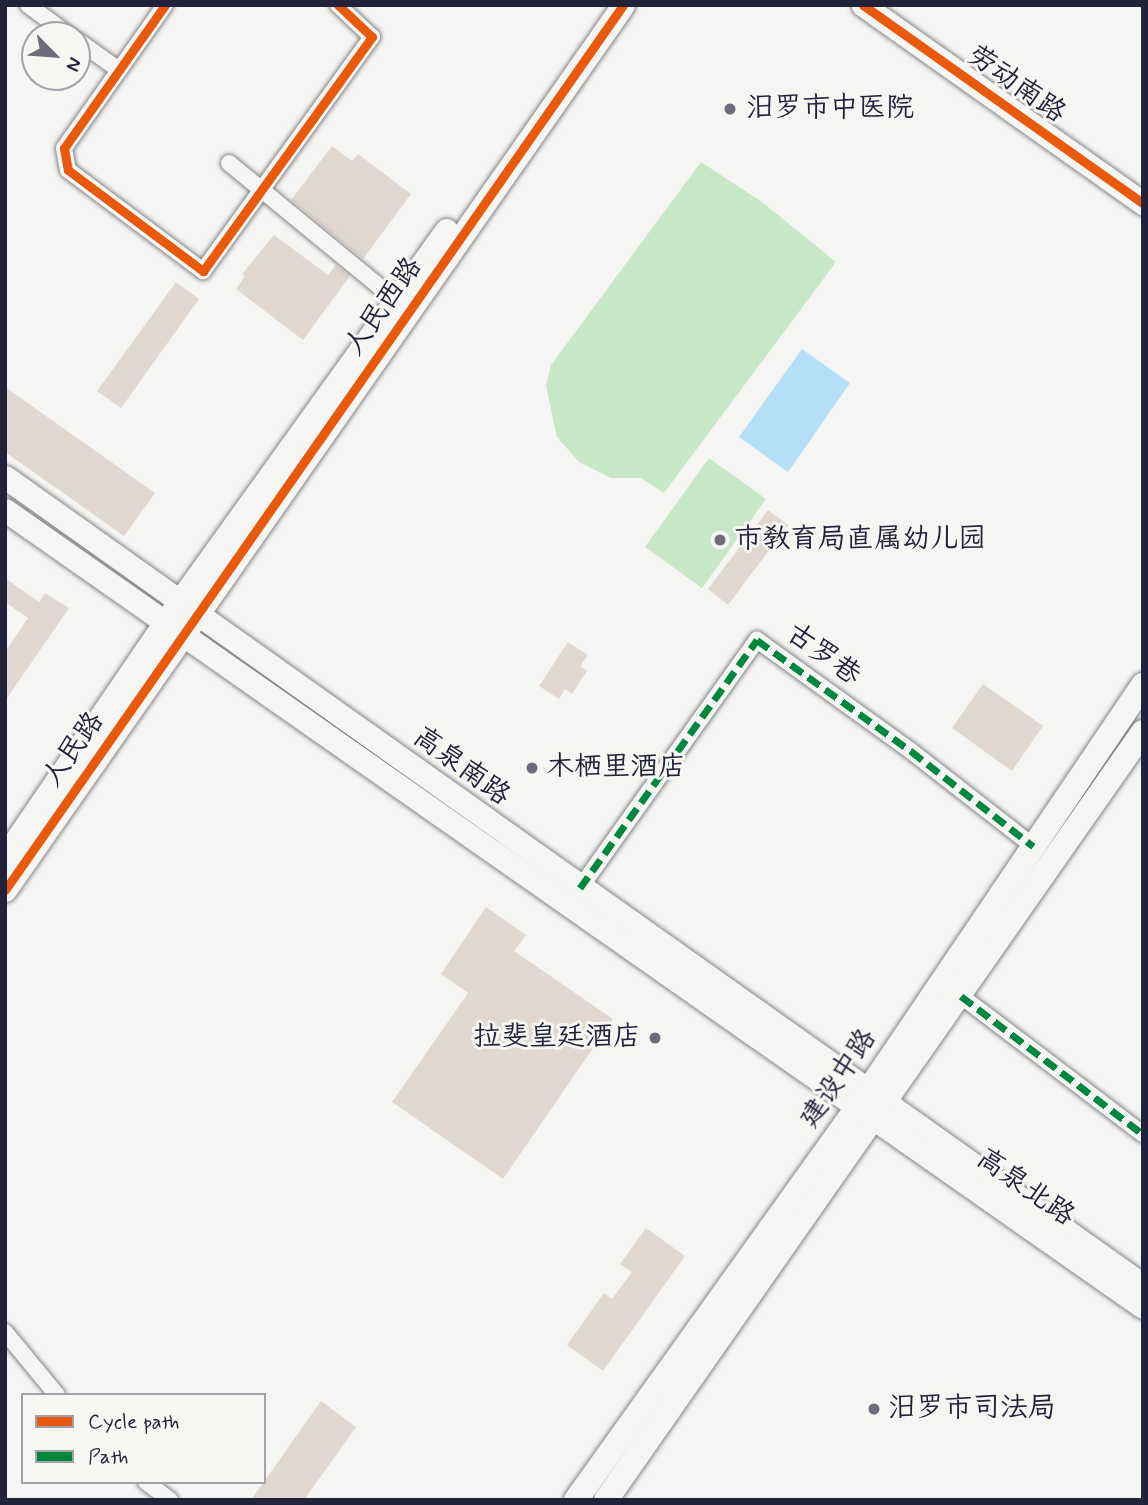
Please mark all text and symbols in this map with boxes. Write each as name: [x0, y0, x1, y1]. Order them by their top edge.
north arrow: [21, 21, 91, 91]
street label: 劳动南路: [960, 39, 1072, 131]
text: N: [60, 53, 88, 75]
place label: 汨罗市中医院: [746, 92, 914, 126]
marker: 汨罗市中医院: [720, 99, 740, 119]
street label: 人民西路: [338, 251, 430, 363]
place label: 市教育局直属幼儿园: [734, 523, 986, 557]
marker: 市教育局直属幼儿园: [712, 532, 728, 548]
street label: 古罗巷: [779, 617, 867, 693]
street label: 人民路: [36, 706, 112, 794]
street label: 高泉南路: [406, 720, 516, 814]
place label: 木栖里酒店: [546, 751, 686, 785]
marker: 木栖里酒店: [524, 760, 540, 776]
place label: 拉斐皇廷酒店: [473, 1021, 641, 1055]
street label: 建设中路: [794, 1023, 884, 1135]
marker: 拉斐皇廷酒店: [647, 1030, 663, 1046]
street label: 高泉北路: [969, 1142, 1081, 1234]
place label: 汨罗市司法局: [888, 1392, 1056, 1426]
legend: [21, 1393, 266, 1484]
marker: 汨罗市司法局: [866, 1401, 882, 1417]
text: Cycle path: [88, 1408, 179, 1436]
text: Path: [88, 1443, 128, 1471]

